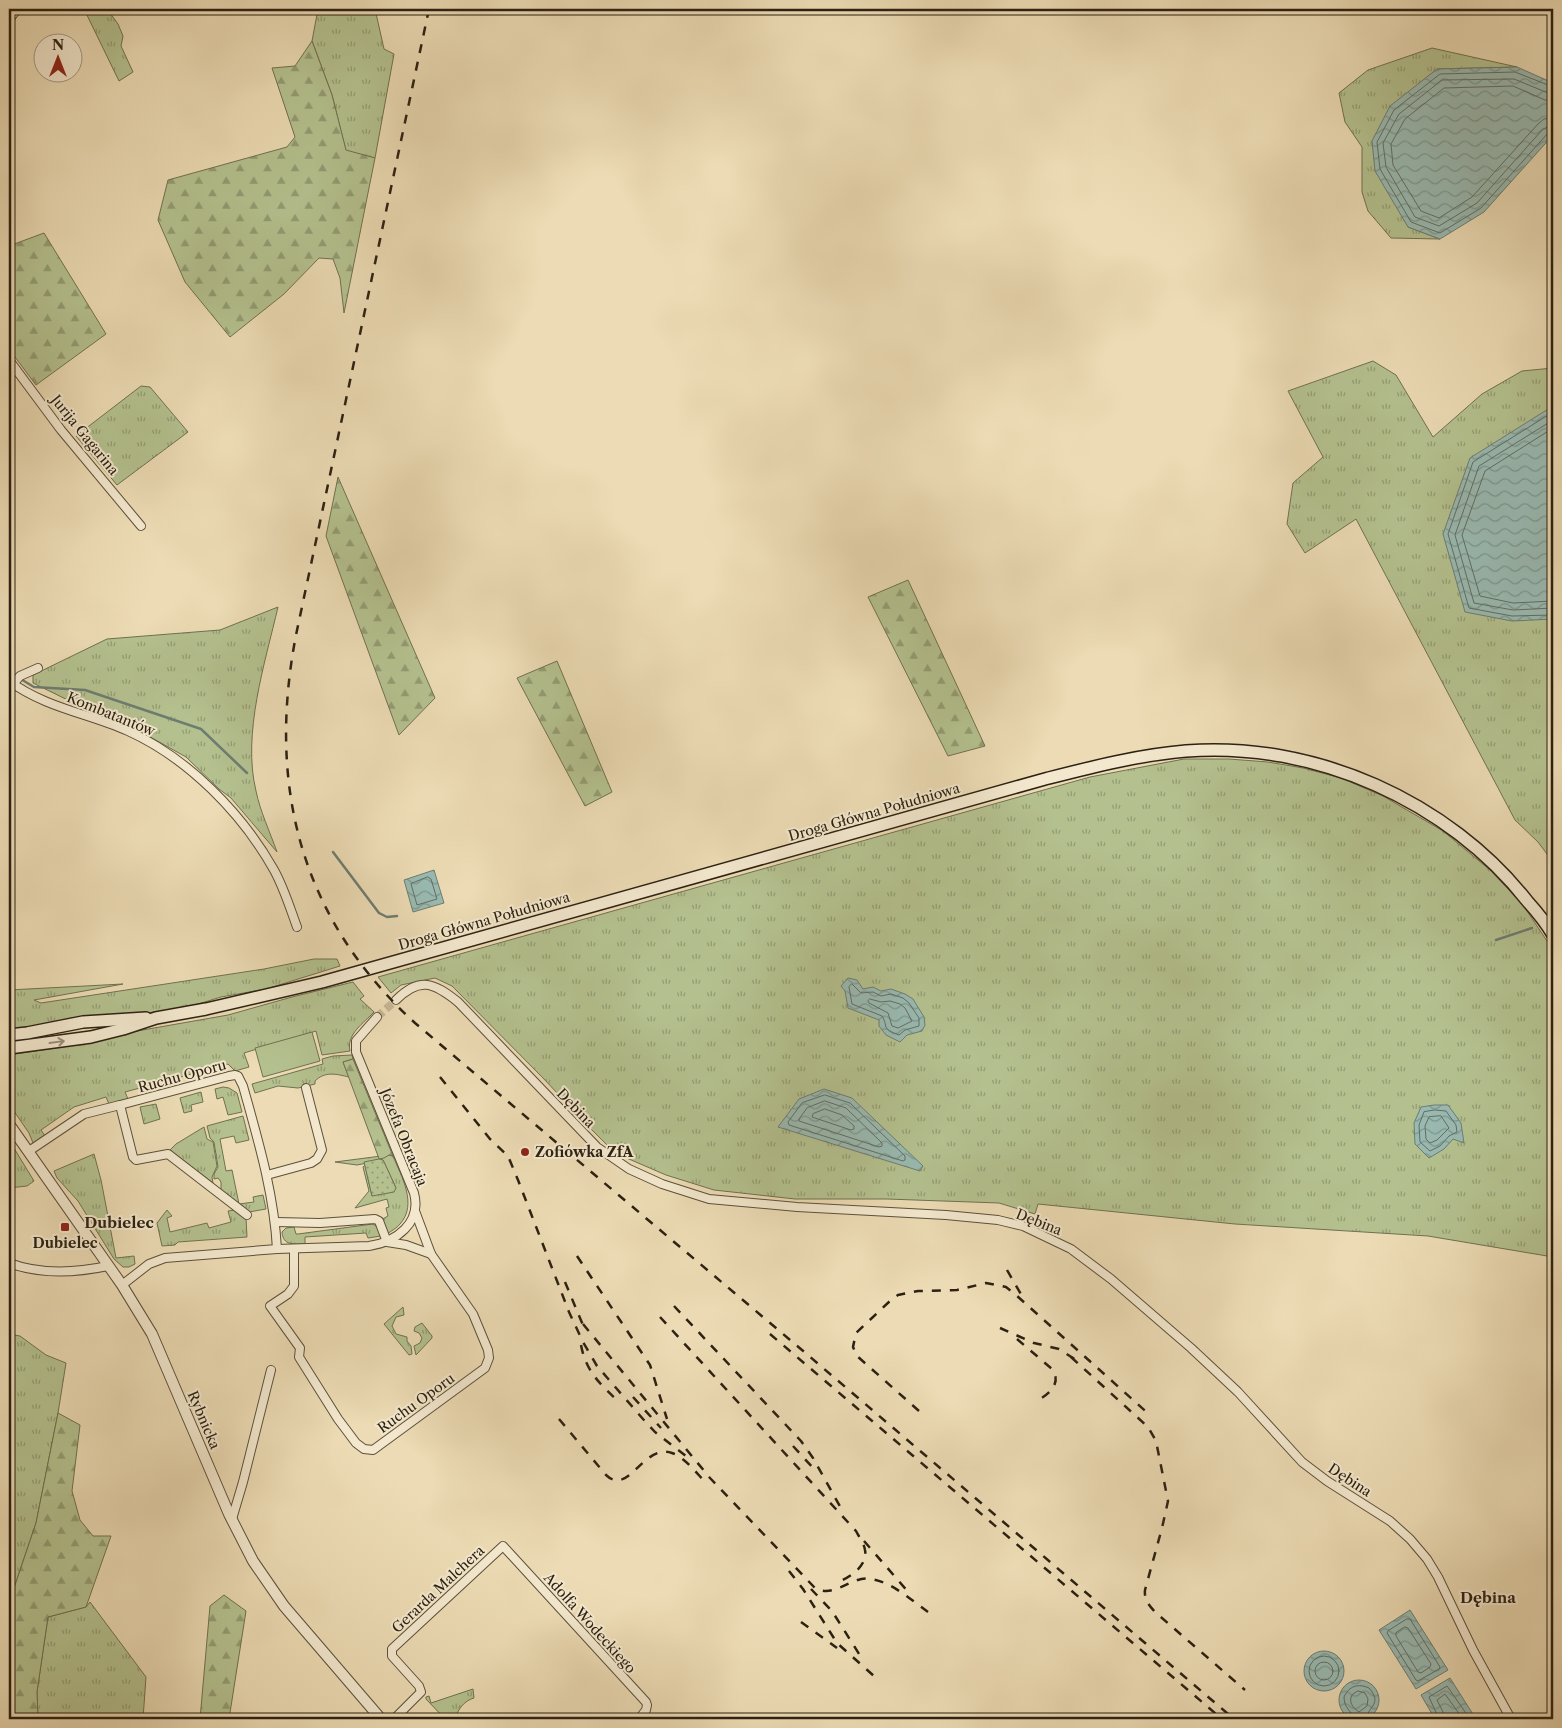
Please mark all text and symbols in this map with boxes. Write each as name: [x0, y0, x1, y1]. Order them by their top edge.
north arrow: [32, 32, 82, 82]
text: N: [52, 36, 64, 54]
street label: Jurija Gagarina: [46, 390, 123, 479]
street label: Kombatantów: [64, 688, 158, 740]
street label: Droga Główna Południowa: [786, 779, 962, 845]
street label: Droga Główna Południowa: [396, 888, 572, 954]
one-way arrow: [49, 1037, 65, 1047]
street label: Ruchu Oporu: [136, 1055, 228, 1096]
street label: Józefa Obracaja: [375, 1084, 432, 1189]
street label: Dębina: [553, 1084, 600, 1132]
place label: Zofiówka ZfA: [535, 1143, 635, 1161]
marker: Zofiówka ZfA: [519, 1146, 531, 1158]
street label: Dębina: [1013, 1205, 1065, 1240]
district label: Dubielec: [84, 1213, 154, 1232]
marker: Dubielec: [59, 1221, 71, 1233]
place label: Dubielec: [33, 1234, 98, 1252]
street label: Ruchu Oporu: [374, 1369, 458, 1437]
street label: Rybnicka: [184, 1388, 225, 1452]
street label: Dębina: [1325, 1459, 1376, 1501]
street label: Gerarda Malchera: [388, 1541, 489, 1637]
street label: Adolfa Wodeckiego: [539, 1568, 640, 1677]
district label: Dębina: [1460, 1588, 1516, 1607]

